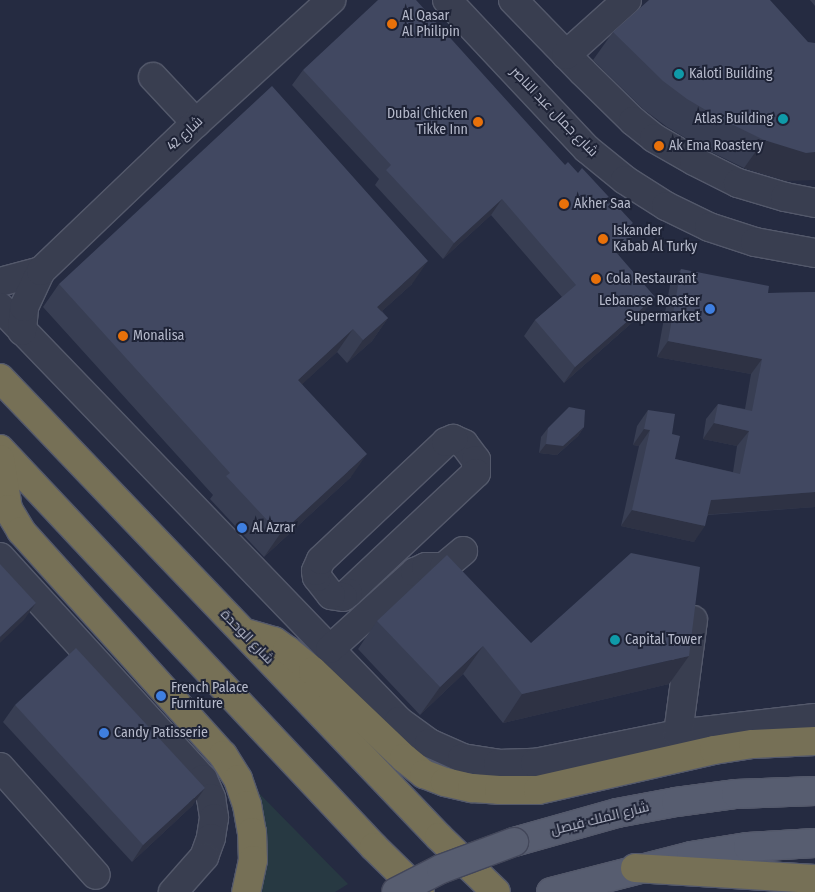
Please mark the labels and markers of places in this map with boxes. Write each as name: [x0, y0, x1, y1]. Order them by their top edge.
place label: Al Qasar Al Philipin: [402, 8, 460, 40]
marker: Al Qasar Al Philipin: [386, 18, 398, 30]
place label: Kaloti Building: [689, 66, 773, 82]
marker: Kaloti Building: [673, 68, 685, 80]
place label: Dubai Chicken Tikke Inn: [387, 106, 468, 138]
place label: Atlas Building: [694, 111, 773, 127]
marker: Atlas Building: [777, 113, 789, 125]
marker: Dubai Chicken Tikke Inn: [472, 116, 484, 128]
place label: Ak Ema Roastery: [669, 138, 763, 154]
marker: Ak Ema Roastery: [653, 140, 665, 152]
place label: Akher Saa: [574, 196, 631, 212]
marker: Akher Saa: [558, 198, 570, 210]
place label: Iskander Kabab Al Turky: [613, 223, 697, 256]
marker: Iskander Kabab Al Turky: [597, 233, 609, 245]
place label: Cola Restaurant: [606, 271, 696, 287]
marker: Cola Restaurant: [590, 273, 602, 285]
place label: Lebanese Roaster Supermarket: [599, 293, 700, 326]
marker: Lebanese Roaster Supermarket: [704, 303, 716, 315]
place label: Monalisa: [133, 328, 184, 344]
marker: Monalisa: [117, 330, 129, 342]
place label: Al Azrar: [252, 520, 295, 536]
marker: Al Azrar: [236, 522, 248, 534]
place label: Capital Tower: [625, 632, 702, 648]
marker: Capital Tower: [609, 634, 621, 646]
place label: French Palace Furniture: [171, 680, 249, 712]
marker: French Palace Furniture: [155, 690, 167, 702]
place label: Candy Patisserie: [114, 725, 208, 741]
marker: Candy Patisserie: [98, 727, 110, 739]

